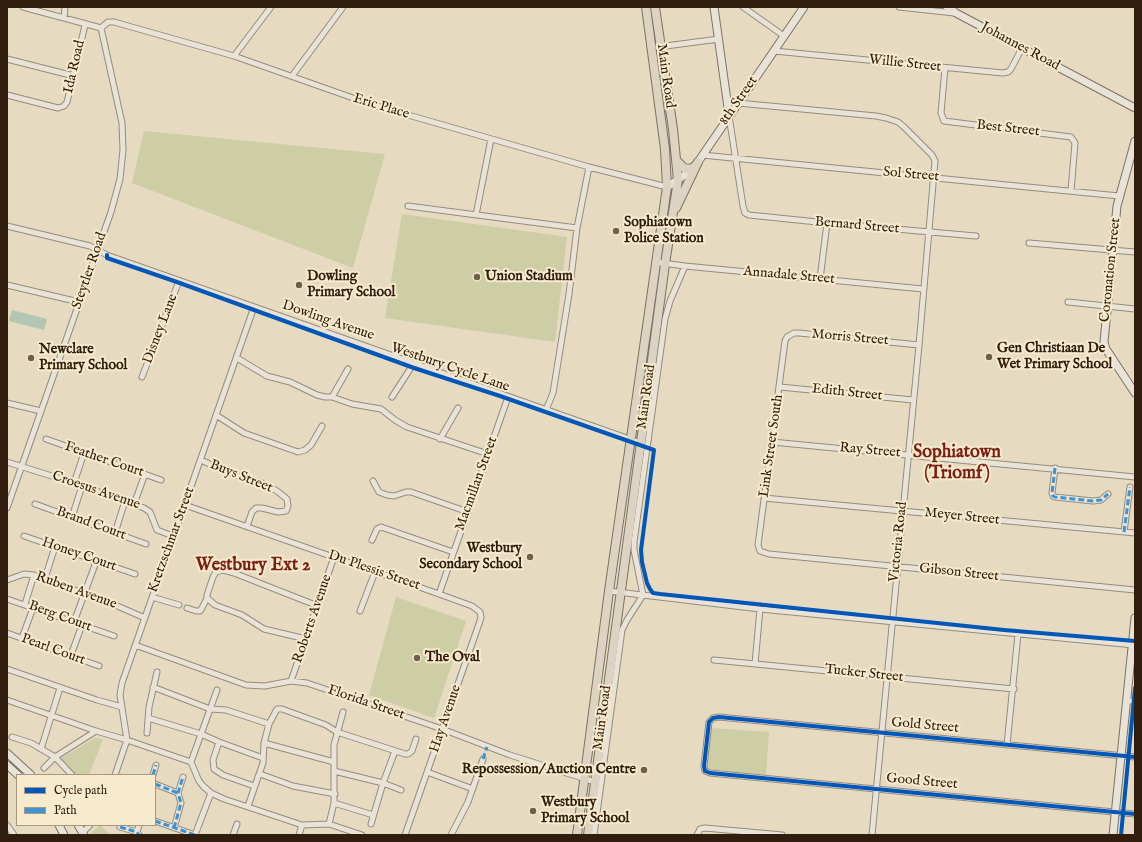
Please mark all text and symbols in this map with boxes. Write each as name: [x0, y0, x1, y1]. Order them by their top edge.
street label: Johannes Road: [978, 19, 1062, 75]
street label: Ida Road: [61, 39, 89, 95]
street label: Main Road: [652, 43, 678, 109]
street label: Willie Street: [868, 52, 942, 76]
street label: 8th Street: [716, 73, 762, 129]
street label: Eric Place: [351, 90, 411, 124]
street label: Best Street: [976, 117, 1040, 141]
street label: Sol Street: [882, 164, 940, 186]
street label: Bernard Street: [814, 214, 900, 238]
place label: Sophiatown Police Station: [624, 215, 704, 248]
street label: Coronation Street: [1097, 217, 1125, 323]
marker: Sophiatown Police Station: [611, 226, 621, 236]
street label: Steytler Road: [69, 230, 111, 312]
street label: Annadale Street: [742, 264, 836, 288]
place label: Dowling Primary School: [307, 269, 395, 302]
place label: Union Stadium: [485, 269, 573, 285]
marker: Union Stadium: [472, 272, 482, 282]
marker: Dowling Primary School: [294, 280, 304, 290]
street label: Disney Lane: [140, 292, 182, 366]
street label: Dowling Avenue: [280, 297, 376, 345]
street label: Morris Street: [811, 326, 889, 350]
street label: Westbury Cycle Lane: [388, 340, 512, 396]
place label: Gen Christiaan De Wet Primary School: [997, 341, 1112, 374]
place label: Newclare Primary School: [39, 342, 127, 374]
marker: Gen Christiaan De Wet Primary School: [984, 352, 994, 362]
marker: Newclare Primary School: [26, 353, 36, 363]
street label: Main Road: [634, 364, 660, 430]
street label: Edith Street: [811, 381, 883, 405]
street label: Link Street South: [756, 393, 788, 499]
street label: Macmillan Street: [452, 435, 502, 533]
street label: Feather Court: [62, 439, 146, 481]
street label: Ray Street: [839, 440, 901, 462]
district label: Sophiatown (Triomf): [913, 442, 1001, 484]
street label: Buys Street: [207, 457, 275, 497]
street label: Croesus Avenue: [50, 468, 142, 514]
street label: Kretzschmar Street: [145, 485, 199, 595]
street label: Victoria Road: [886, 501, 912, 583]
street label: Brand Court: [54, 504, 128, 544]
street label: Meyer Street: [924, 505, 1000, 529]
street label: Honey Court: [39, 534, 119, 576]
place label: Westbury Secondary School: [419, 541, 522, 574]
street label: Du Plessis Street: [326, 547, 422, 595]
marker: Westbury Secondary School: [525, 552, 535, 562]
district label: Westbury Ext 2: [195, 555, 311, 577]
street label: Gibson Street: [918, 560, 1000, 586]
street label: Ruben Avenue: [33, 569, 119, 613]
street label: Roberts Avenue: [290, 572, 336, 666]
street label: Berg Court: [26, 598, 94, 636]
street label: Pearl Court: [19, 631, 87, 669]
place label: The Oval: [425, 650, 480, 666]
marker: The Oval: [412, 653, 422, 663]
street label: Tucker Street: [824, 662, 904, 686]
street label: Florida Street: [325, 682, 407, 724]
street label: Hay Avenue: [427, 683, 465, 755]
street label: Main Road: [590, 685, 616, 751]
street label: Gold Street: [891, 715, 959, 737]
place label: Repossession/ Auction Centre: [462, 762, 636, 778]
marker: Repossession/ Auction Centre: [639, 765, 649, 775]
street label: Good Street: [886, 771, 958, 793]
legend: [16, 774, 156, 826]
text: Cycle path: [54, 783, 107, 798]
place label: Westbury Primary School: [541, 795, 629, 828]
text: Path: [54, 803, 77, 818]
marker: Westbury Primary School: [528, 806, 538, 816]

